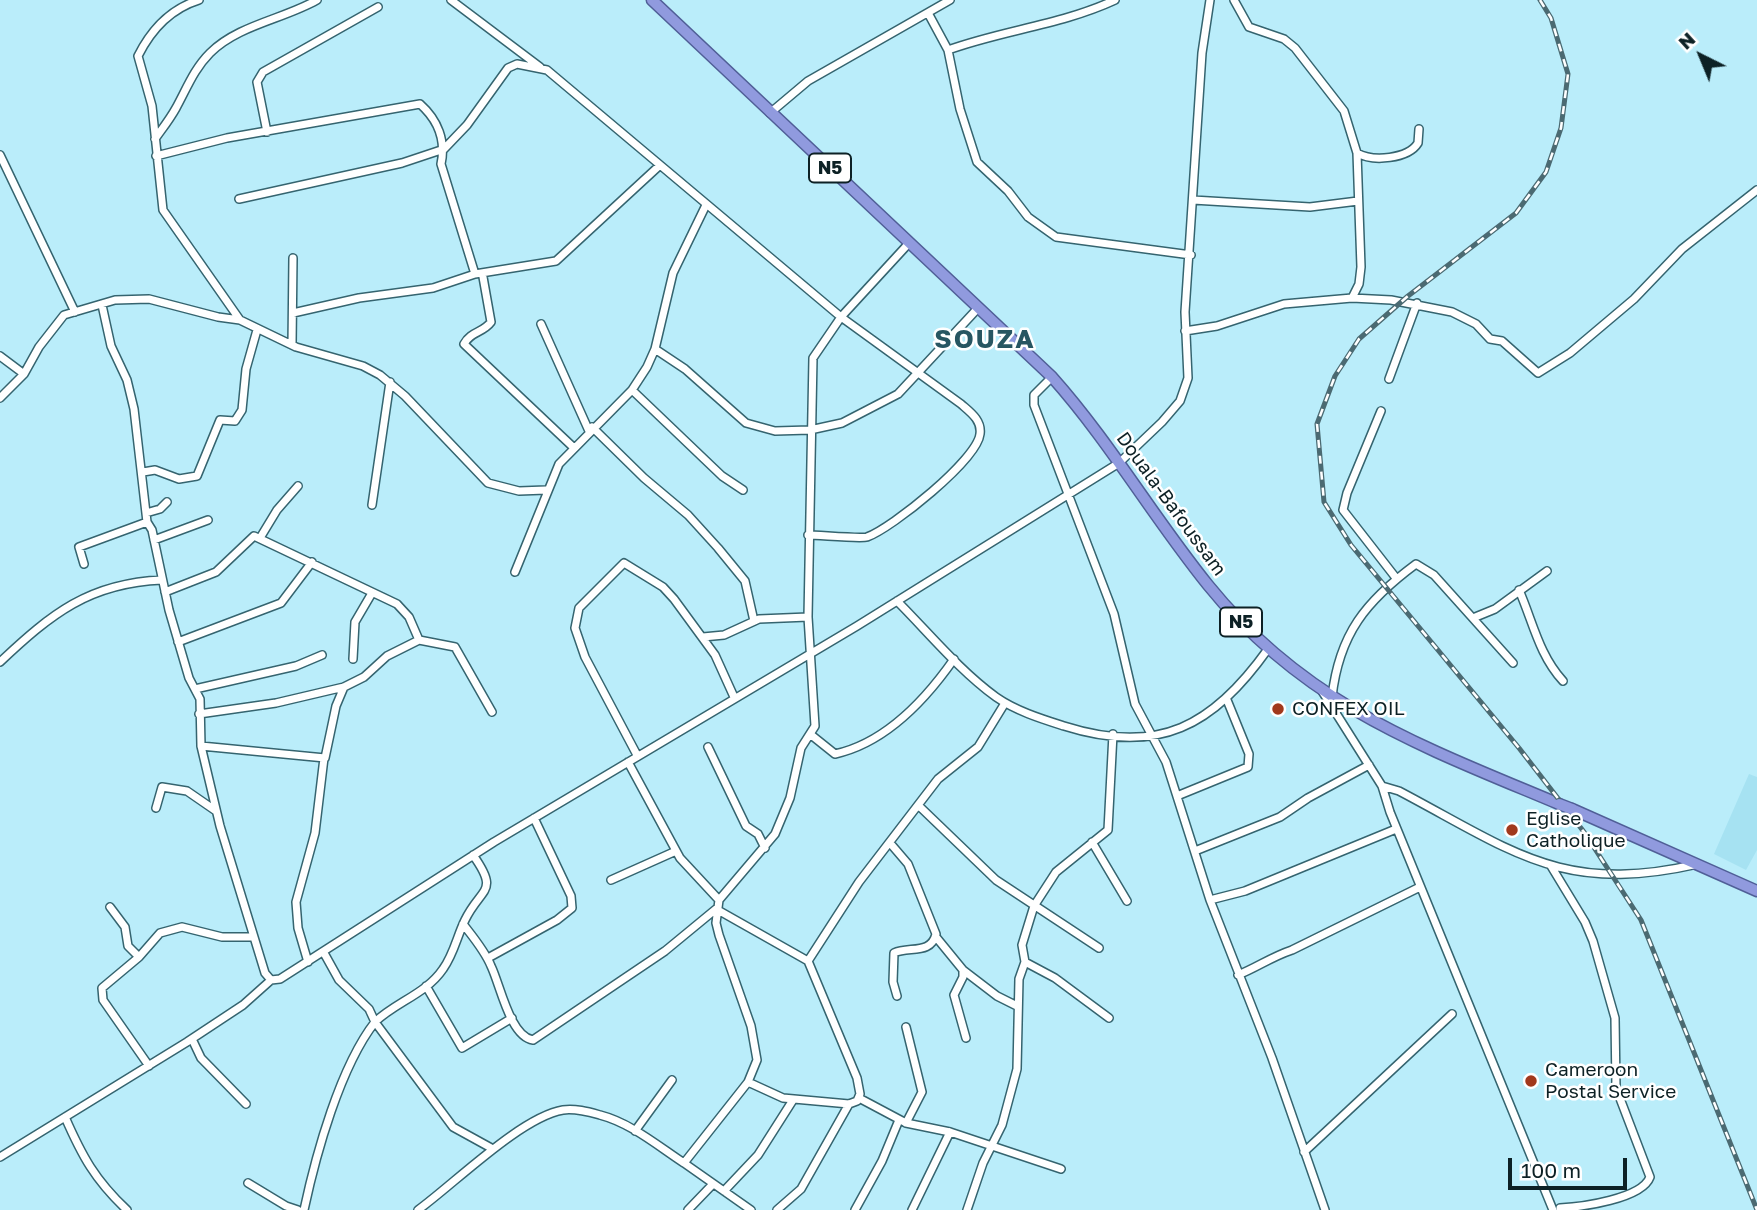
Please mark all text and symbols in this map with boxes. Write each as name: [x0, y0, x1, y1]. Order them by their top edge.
north arrow: [1666, 21, 1736, 91]
text: N: [1673, 27, 1699, 54]
road number: N5: [809, 154, 851, 182]
district label: SOUZA: [935, 324, 1035, 356]
street label: Douala-Bafoussam: [1111, 428, 1231, 580]
road number: N5: [1220, 608, 1262, 636]
place label: CONFEX OIL: [1292, 698, 1404, 720]
marker: CONFEX OIL: [1270, 701, 1286, 717]
place label: Eglise Catholique: [1526, 808, 1626, 852]
marker: Eglise Catholique: [1504, 822, 1520, 838]
place label: Cameroon Postal Service: [1545, 1059, 1676, 1103]
marker: Cameroon Postal Service: [1523, 1073, 1539, 1089]
scale bar: [1512, 1144, 1631, 1188]
text: 100 m: [1521, 1157, 1581, 1183]

